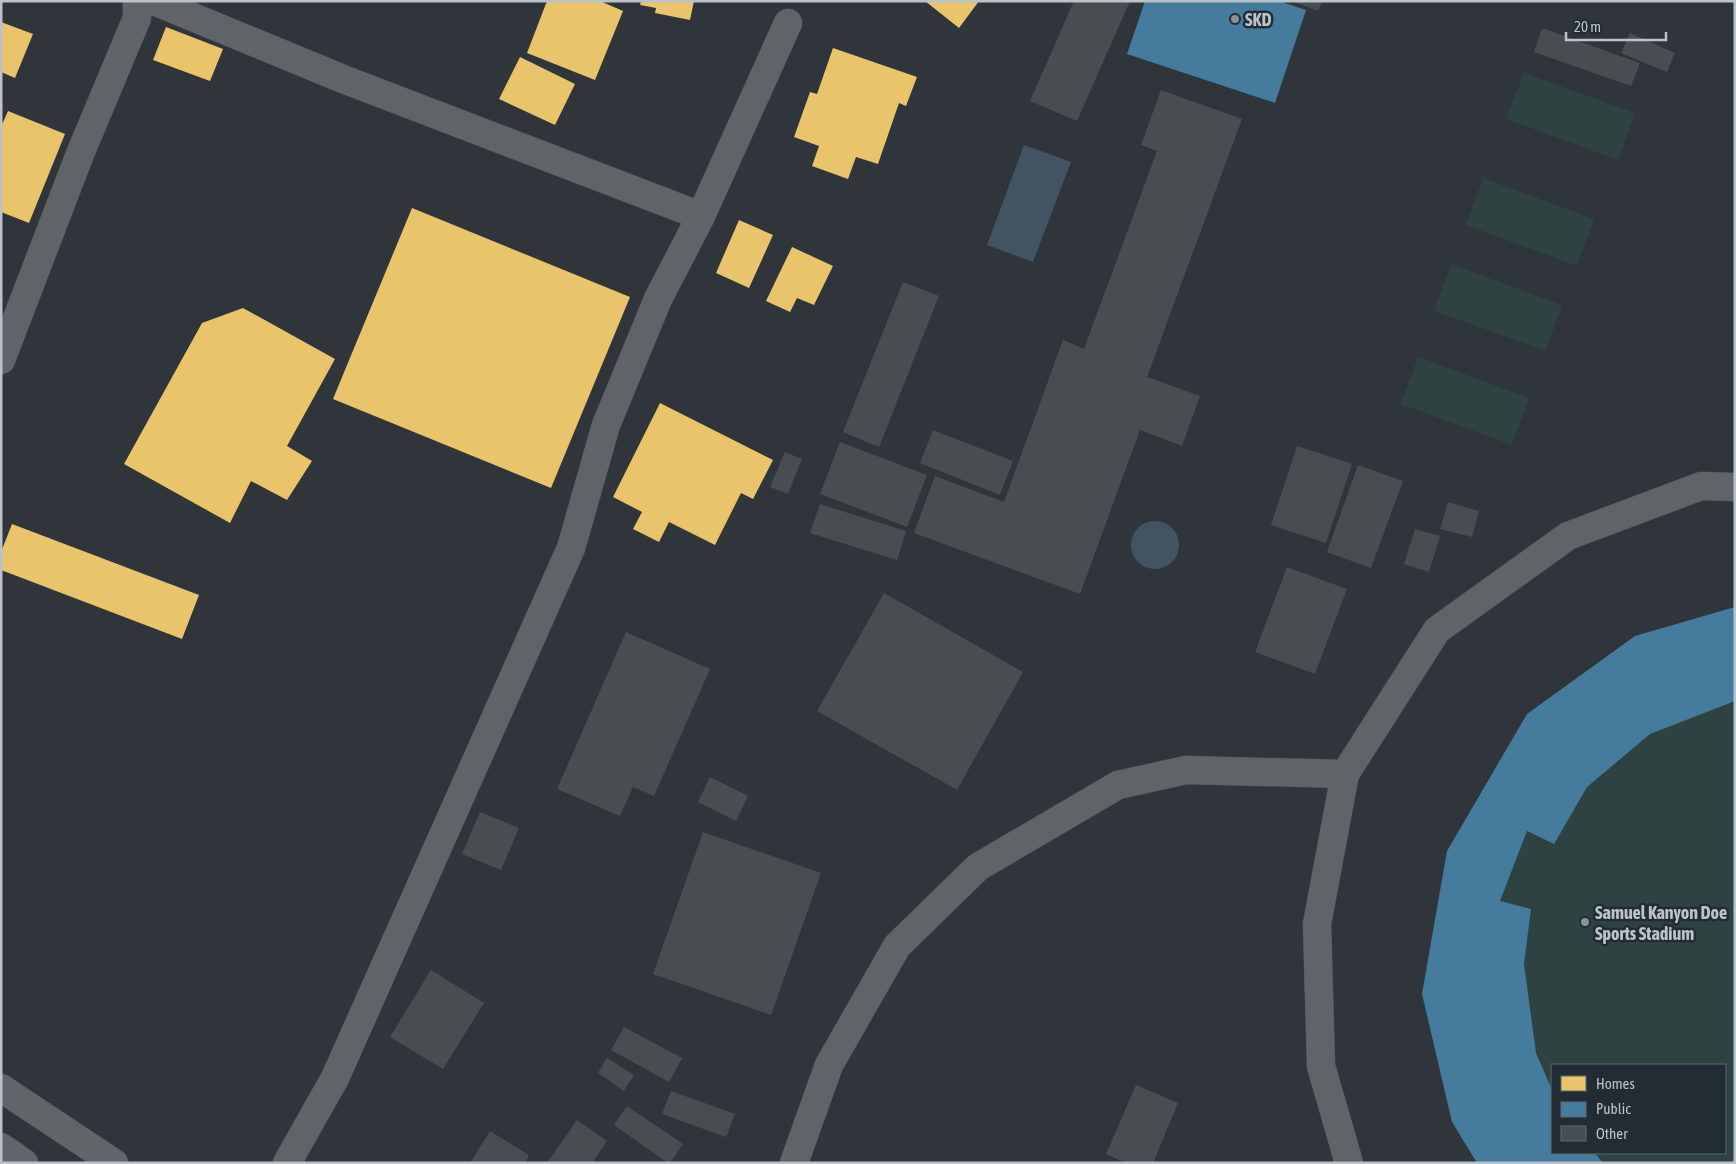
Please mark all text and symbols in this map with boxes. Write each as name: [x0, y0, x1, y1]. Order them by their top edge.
place label: SKD: [1245, 9, 1271, 30]
scale bar: [1566, 10, 1666, 42]
marker: SKD: [1229, 13, 1241, 25]
text: 20 m: [1574, 18, 1601, 35]
place label: Samuel Kanyon Doe Sports Stadium: [1595, 902, 1727, 944]
marker: Samuel Kanyon Doe Sports Stadium: [1579, 916, 1591, 928]
legend: [1551, 1064, 1726, 1154]
text: Homes: [1596, 1075, 1635, 1092]
text: Public: [1596, 1100, 1631, 1117]
text: Other: [1596, 1125, 1628, 1142]

